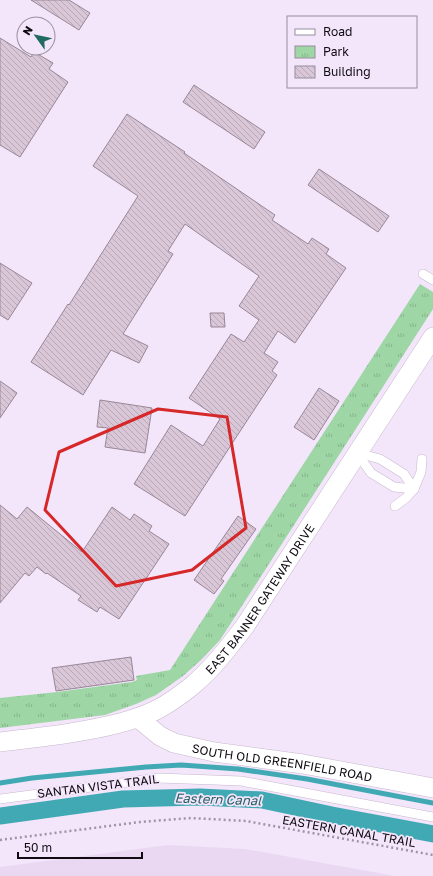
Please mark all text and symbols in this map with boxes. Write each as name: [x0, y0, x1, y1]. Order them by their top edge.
north arrow: [16, 16, 56, 56]
legend: [287, 16, 417, 88]
text: N: [19, 23, 35, 37]
text: Road: [323, 24, 352, 39]
text: Park: [323, 44, 349, 59]
text: Building: [323, 64, 371, 79]
street label: EAST BANNER GATEWAY DRIVE: [202, 521, 317, 677]
street label: SOUTH OLD GREENFIELD ROAD: [191, 740, 373, 784]
street label: SANTAN VISTA TRAIL: [36, 771, 160, 801]
water label: Eastern Canal: [174, 789, 262, 809]
street label: EASTERN CANAL TRAIL: [281, 812, 417, 850]
scale bar: [18, 834, 142, 860]
text: 50 m: [24, 840, 52, 855]

